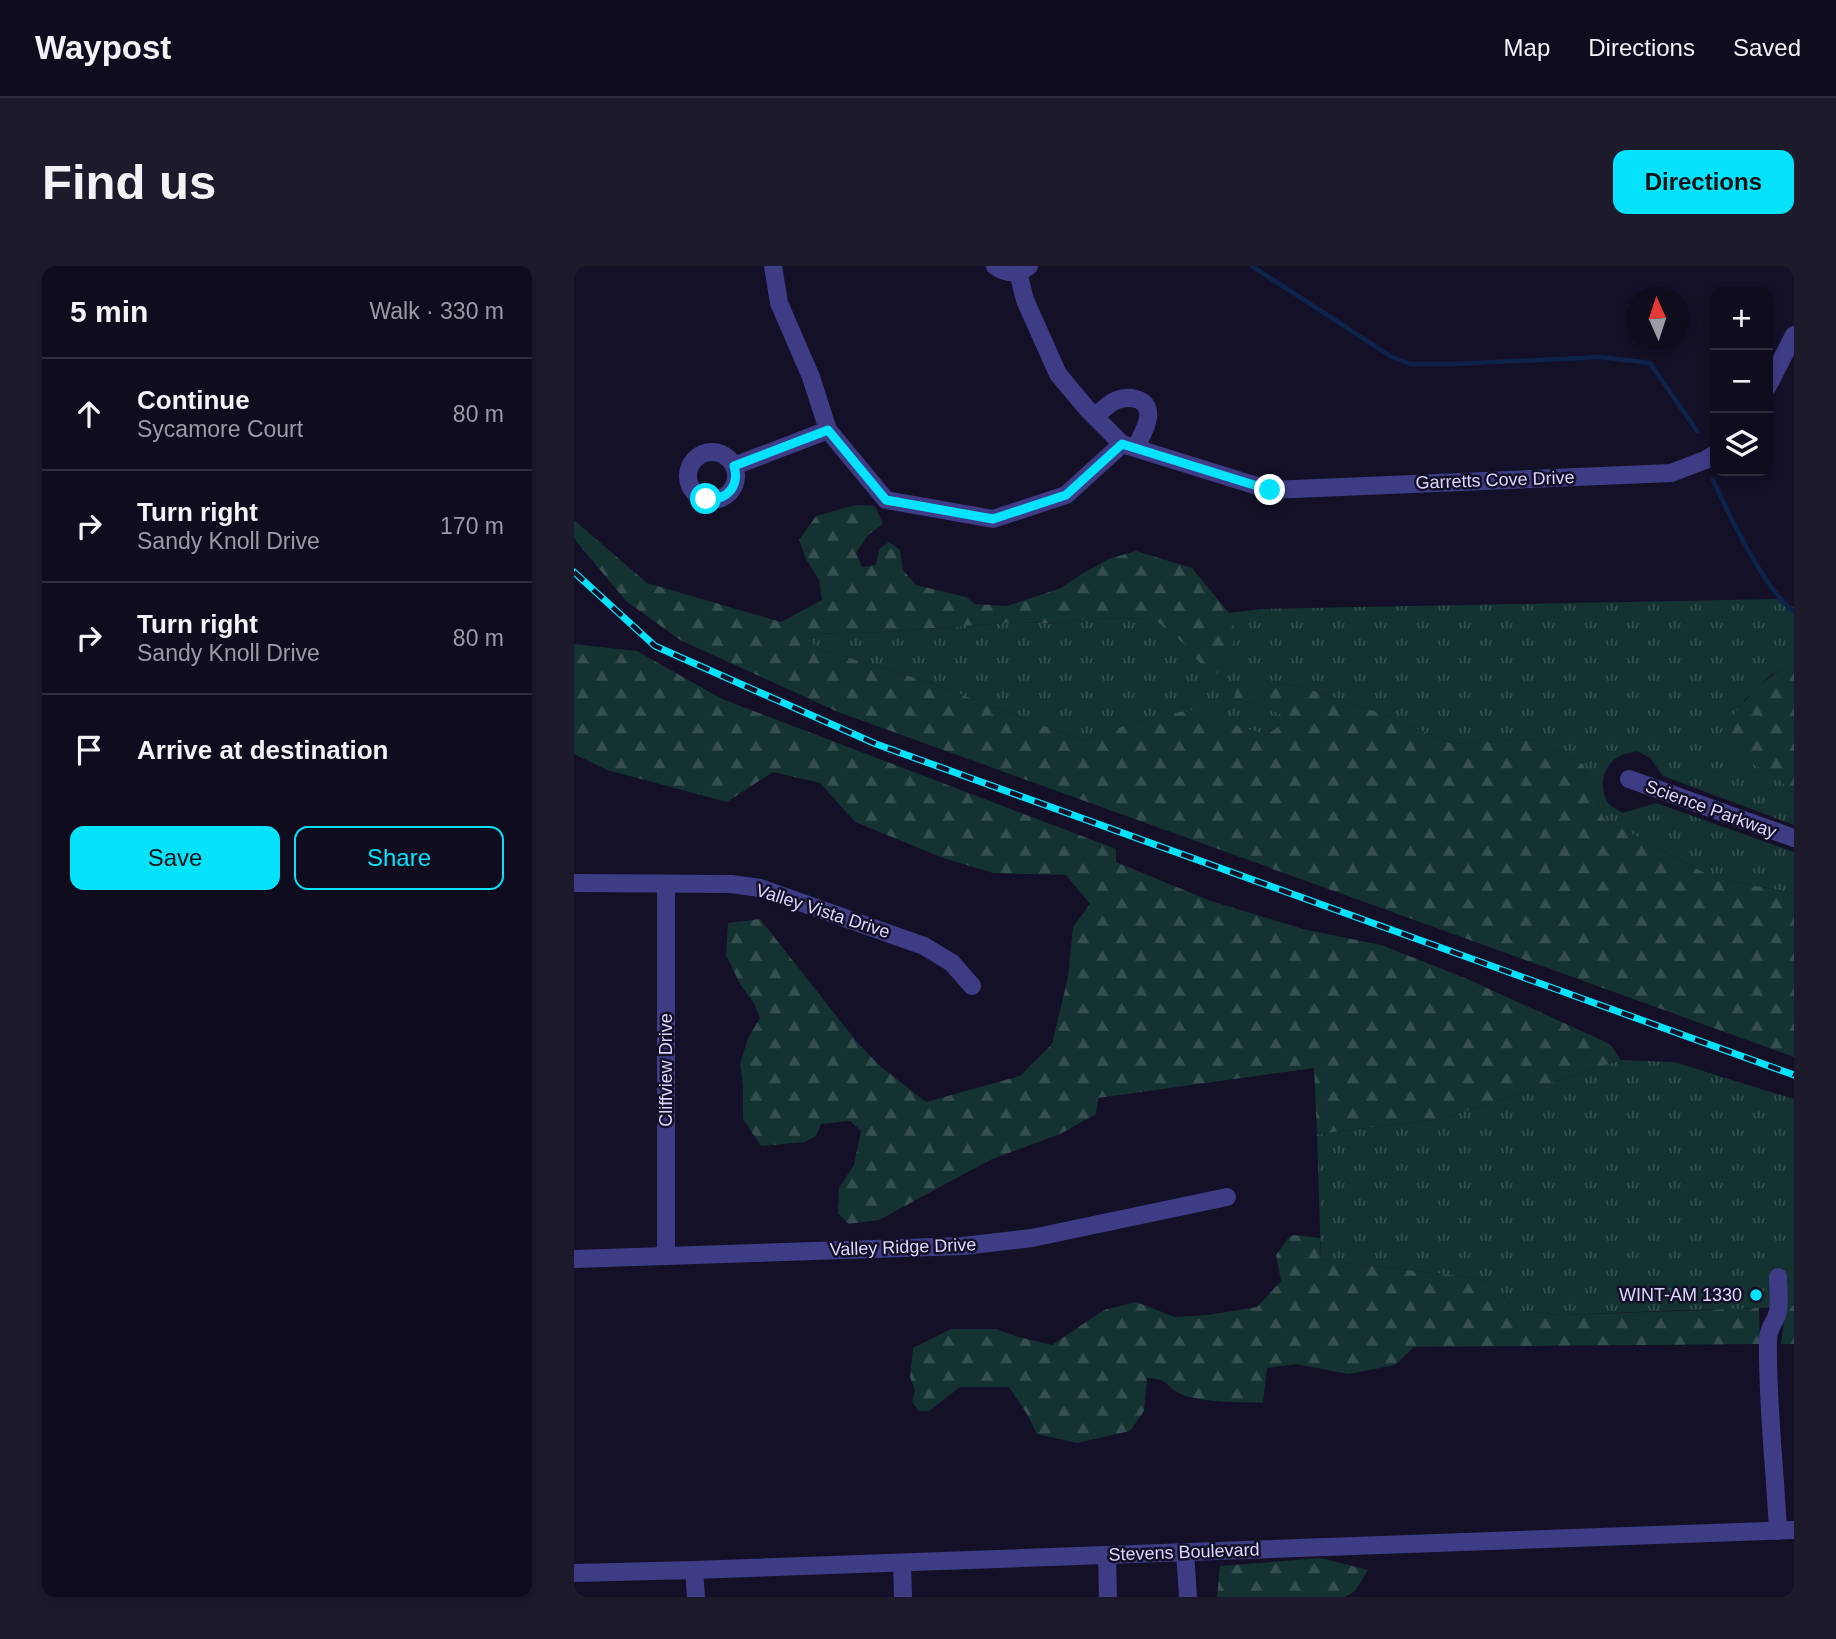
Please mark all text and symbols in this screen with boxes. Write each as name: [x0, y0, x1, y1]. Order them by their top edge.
text: Waypost: [35, 29, 171, 66]
text: Map: [1504, 34, 1550, 61]
text: Directions: [1588, 34, 1695, 61]
text: Saved: [1733, 34, 1801, 61]
button: Directions: [1613, 150, 1794, 214]
text: Find us: [42, 155, 216, 209]
north arrow: [1626, 287, 1689, 350]
map controls: [1710, 287, 1773, 476]
button: +: [1710, 287, 1773, 350]
text: 5 min: [70, 295, 148, 328]
text: Walk · 330 m: [369, 298, 504, 324]
button: −: [1710, 350, 1773, 413]
text: Continue: [137, 385, 250, 415]
icon: ahead: [70, 395, 108, 433]
text: 80 m: [453, 401, 504, 427]
button: layers: [1710, 413, 1773, 476]
text: Sycamore Court: [137, 416, 303, 442]
street label: Garretts Cove Drive: [1415, 467, 1575, 493]
route end: [1254, 474, 1285, 505]
route start: [690, 483, 721, 514]
text: Turn right: [137, 497, 258, 527]
icon: right: [70, 507, 108, 545]
text: 170 m: [440, 513, 504, 539]
text: Sandy Knoll Drive: [137, 528, 320, 554]
text: Turn right: [137, 609, 258, 639]
icon: right: [70, 619, 108, 657]
text: 80 m: [453, 625, 504, 651]
text: Sandy Knoll Drive: [137, 640, 320, 666]
icon: arrive: [70, 731, 108, 769]
text: Arrive at destination: [137, 735, 388, 765]
street label: Science Parkway: [1643, 776, 1779, 842]
button: Save: [70, 826, 280, 890]
button: Share: [294, 826, 504, 890]
street label: Valley Vista Drive: [754, 880, 892, 942]
street label: Cliffview Drive: [656, 1013, 676, 1127]
street label: Valley Ridge Drive: [829, 1234, 977, 1260]
place label: WINT-AM 1330: [1619, 1285, 1742, 1305]
marker: WINT-AM 1330: [1748, 1287, 1764, 1303]
street label: Stevens Boulevard: [1108, 1539, 1260, 1565]

